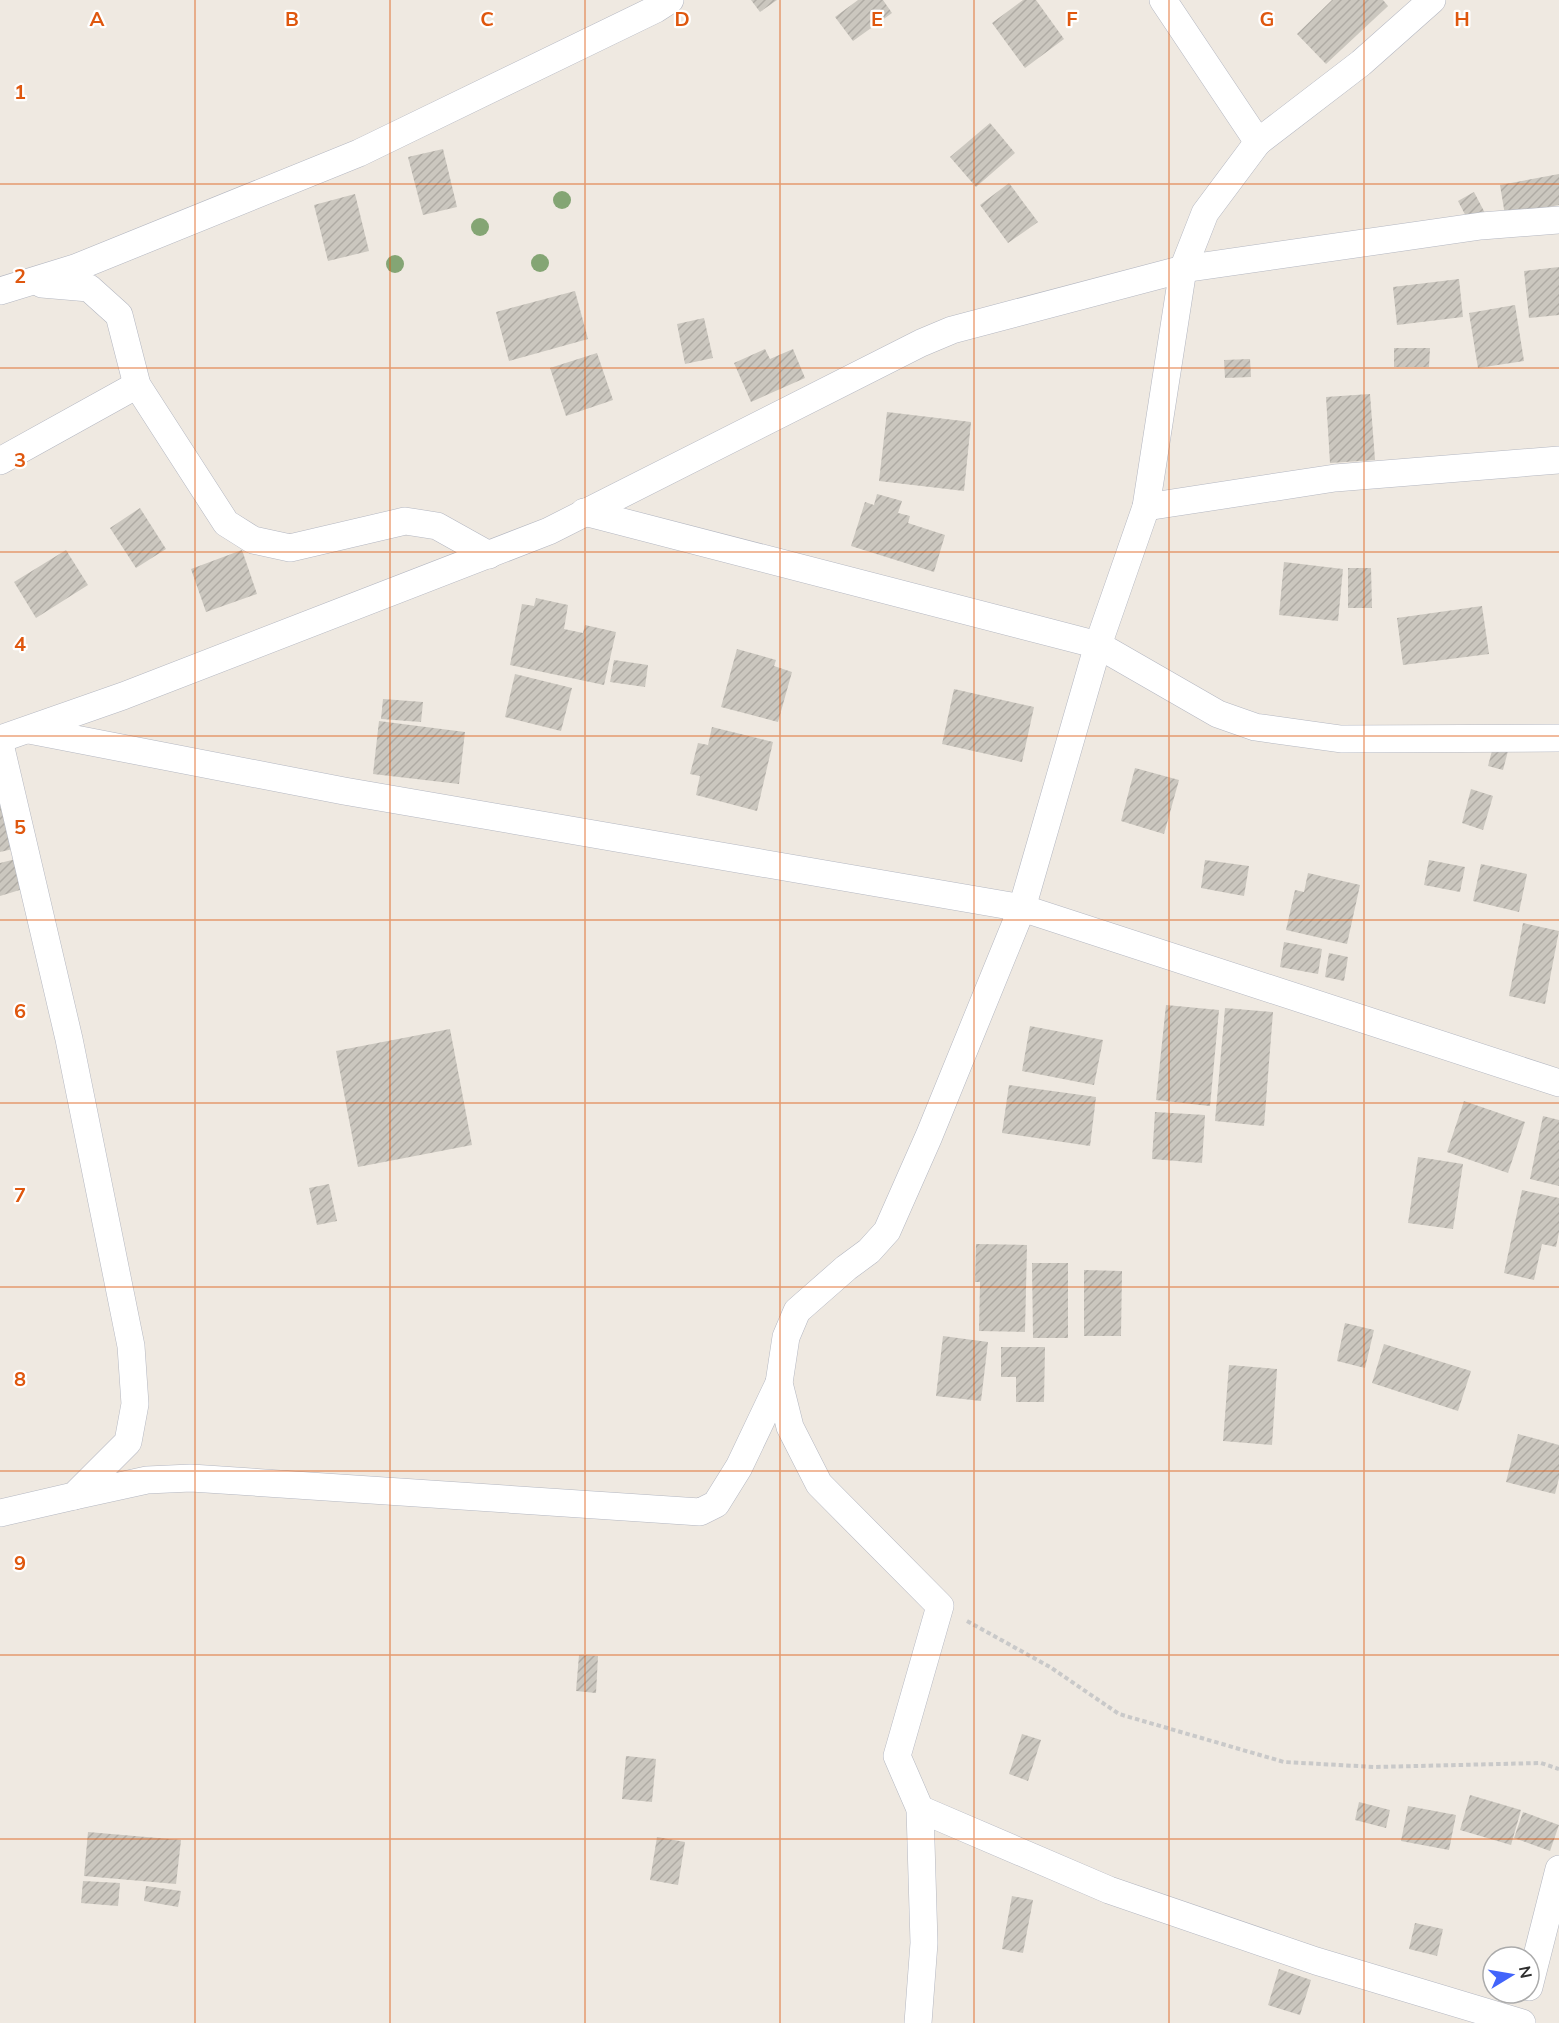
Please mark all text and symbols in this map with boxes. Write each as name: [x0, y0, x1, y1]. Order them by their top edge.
text: A: [90, 6, 105, 31]
text: B: [285, 6, 299, 31]
text: C: [480, 6, 494, 31]
text: D: [674, 6, 690, 31]
text: E: [871, 6, 883, 31]
text: F: [1066, 6, 1078, 31]
text: G: [1260, 6, 1274, 31]
text: H: [1454, 6, 1470, 31]
text: 1: [14, 79, 26, 104]
text: 2: [14, 263, 26, 288]
text: 3: [14, 447, 26, 472]
text: 4: [14, 631, 26, 656]
text: 5: [14, 814, 26, 839]
text: 6: [14, 998, 26, 1023]
text: 7: [14, 1182, 26, 1207]
text: 8: [14, 1366, 26, 1391]
text: 9: [14, 1550, 26, 1575]
north arrow: [1481, 1945, 1541, 2005]
text: N: [1515, 1964, 1537, 1980]

